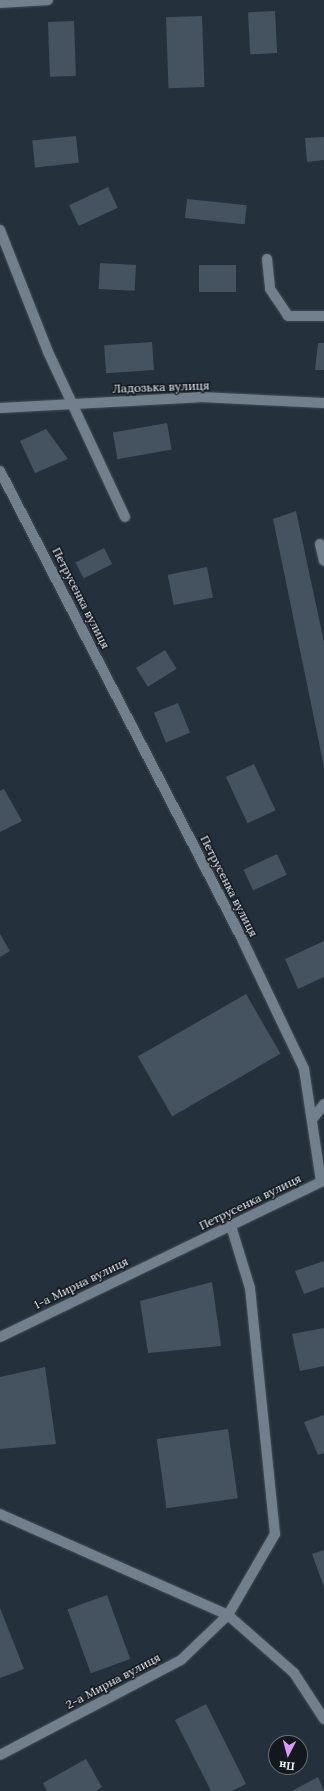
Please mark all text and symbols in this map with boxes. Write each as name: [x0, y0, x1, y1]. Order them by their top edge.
street label: Ладозька вулиця: [112, 378, 210, 396]
street label: Петрусенка вулиця: [49, 545, 113, 651]
street label: Петрусенка вулиця: [197, 833, 261, 939]
street label: Петрусенка вулиця: [197, 1171, 303, 1233]
street label: 1-а Мирна вулиця: [32, 1254, 130, 1312]
street label: 2-а Мирна вулиця: [63, 1650, 163, 1712]
north arrow: [268, 1735, 308, 1775]
text: Пн: [278, 1758, 296, 1774]

